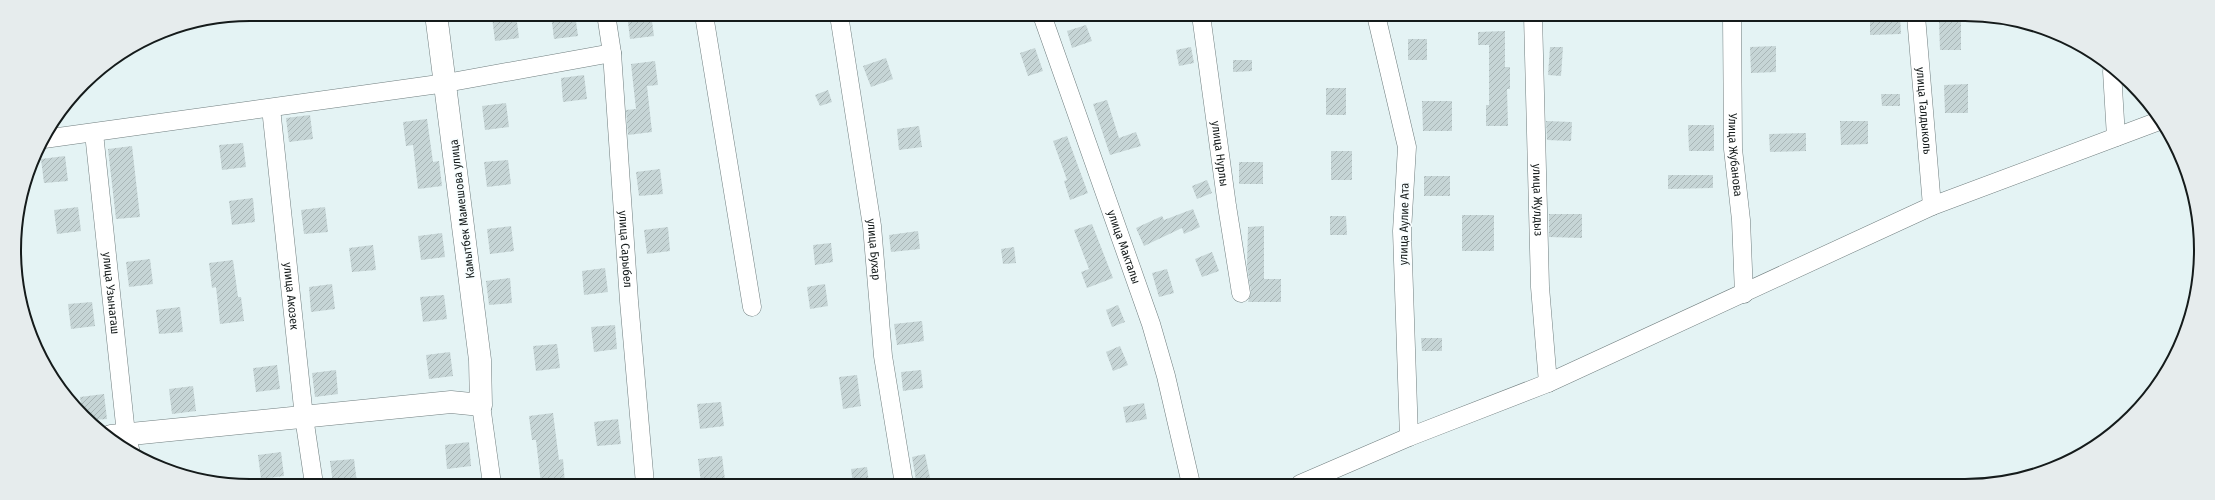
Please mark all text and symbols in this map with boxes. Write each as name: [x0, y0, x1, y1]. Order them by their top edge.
street label: улица Талдыколь: [1913, 66, 1935, 155]
street label: Улица Жубанова: [1726, 112, 1745, 197]
street label: улица Нурлы: [1208, 120, 1231, 187]
street label: Камытбек Мамешова улица: [447, 139, 477, 279]
street label: улица Жулдыз: [1530, 164, 1546, 236]
street label: улица Аулие Ата: [1396, 183, 1412, 265]
street label: улица Макталы: [1104, 208, 1143, 286]
street label: улица Сарыбел: [616, 210, 635, 288]
street label: улица Бухар: [864, 217, 884, 281]
street label: улица Узынагаш: [100, 251, 122, 335]
street label: улица Акозек: [281, 262, 302, 331]

